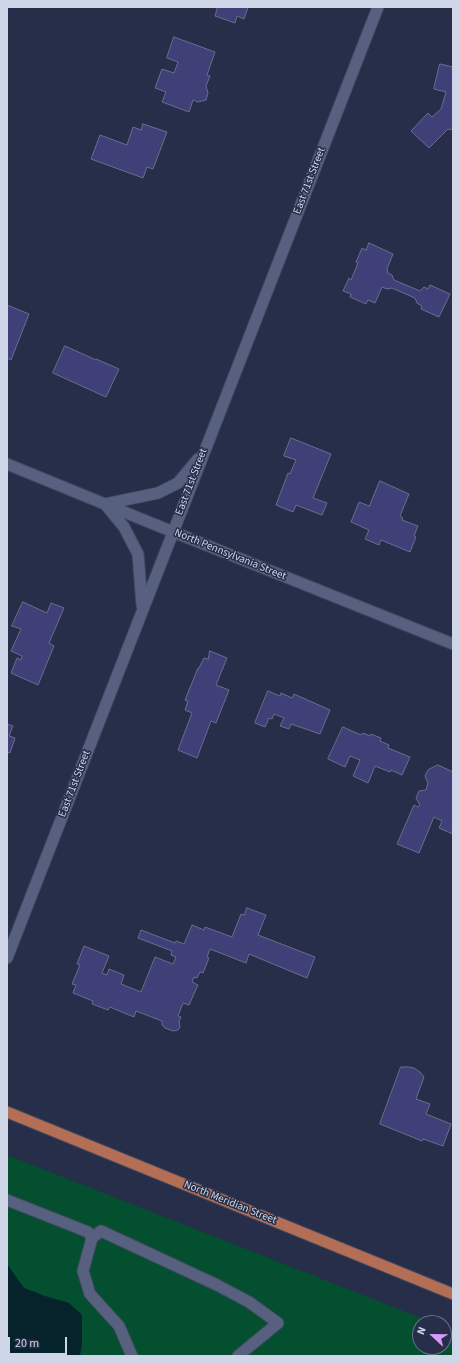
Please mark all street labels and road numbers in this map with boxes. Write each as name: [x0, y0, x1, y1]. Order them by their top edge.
street label: East 71st Street: [291, 146, 329, 216]
street label: East 71st Street: [173, 447, 211, 517]
street label: North Pennsylvania Street: [172, 527, 288, 583]
street label: East 71st Street: [56, 749, 94, 819]
street label: North Meridian Street: [182, 1178, 278, 1228]

